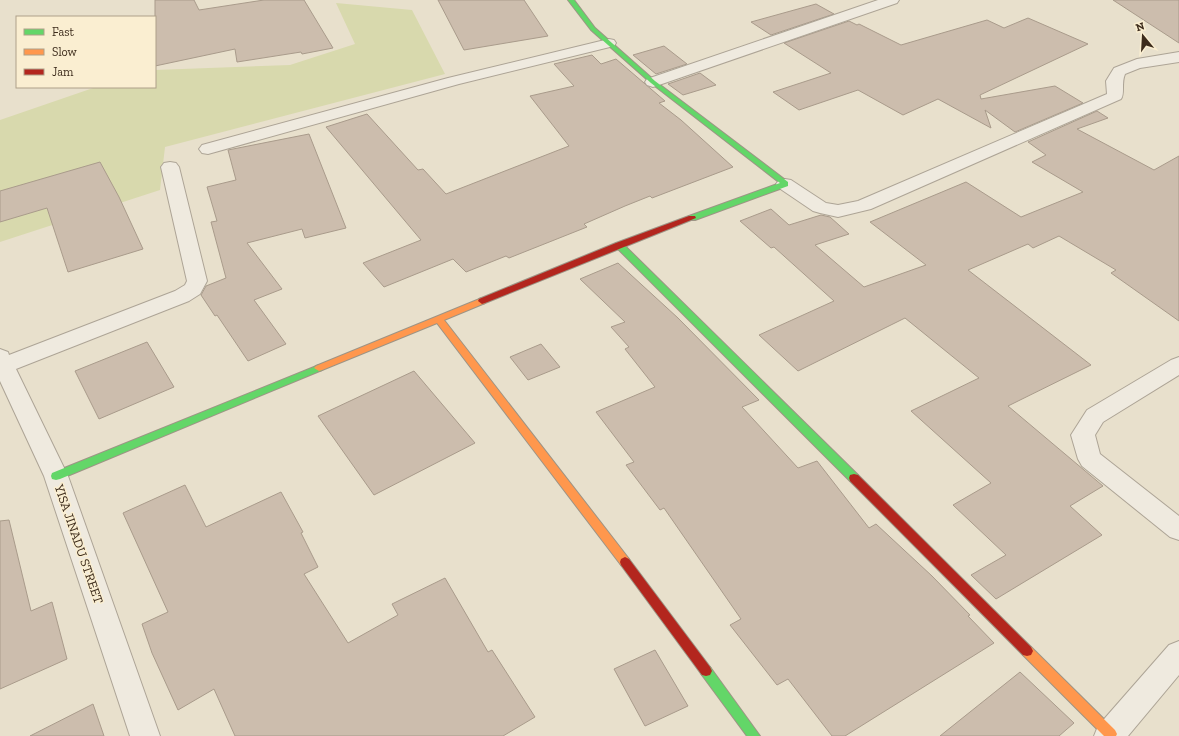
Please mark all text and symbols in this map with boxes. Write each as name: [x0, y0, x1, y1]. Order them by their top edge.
legend: [16, 16, 156, 88]
north arrow: [1123, 16, 1163, 56]
text: N: [1134, 19, 1147, 34]
text: Fast: [52, 25, 75, 39]
text: Slow: [52, 45, 78, 59]
text: Jam: [52, 65, 74, 79]
street label: YISA JINADU STREET: [51, 481, 106, 606]

